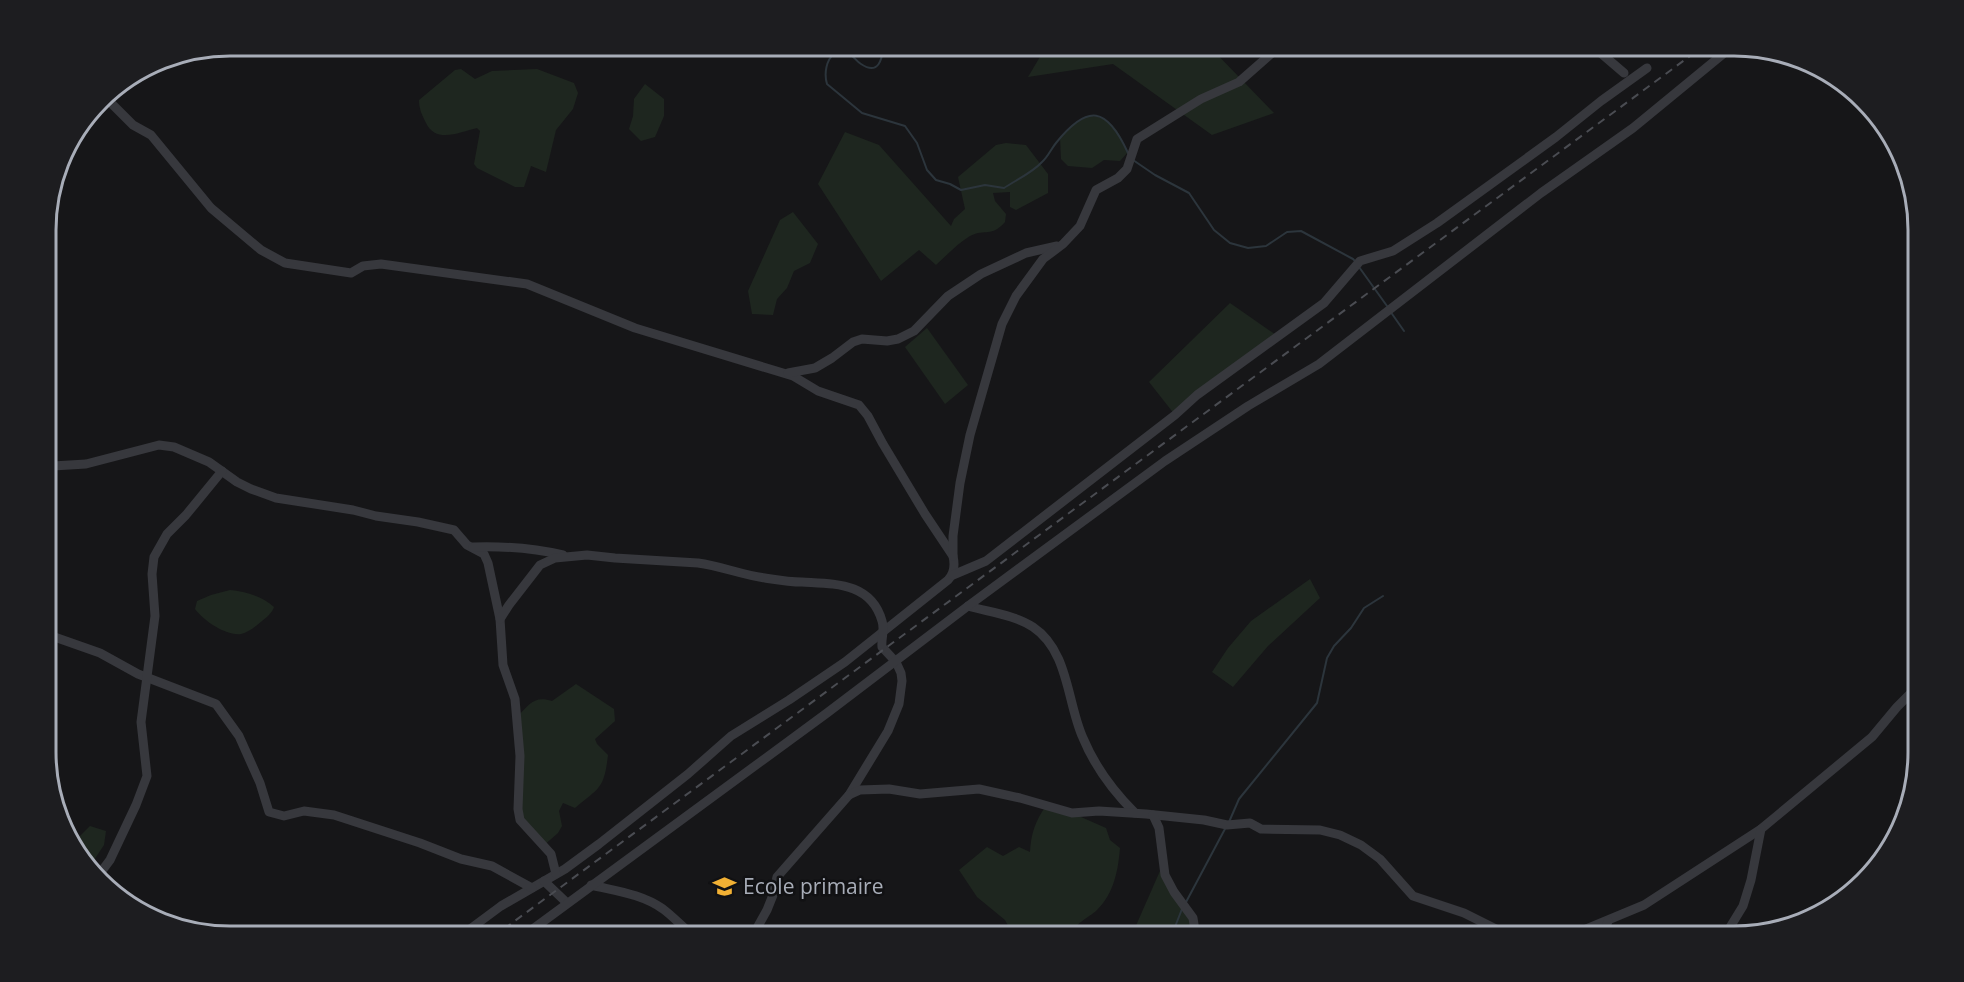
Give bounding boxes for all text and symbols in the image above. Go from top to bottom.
place label: Ecole primaire [743,872,883,900]
school or university icon: Ecole primaire [712,873,738,899]

